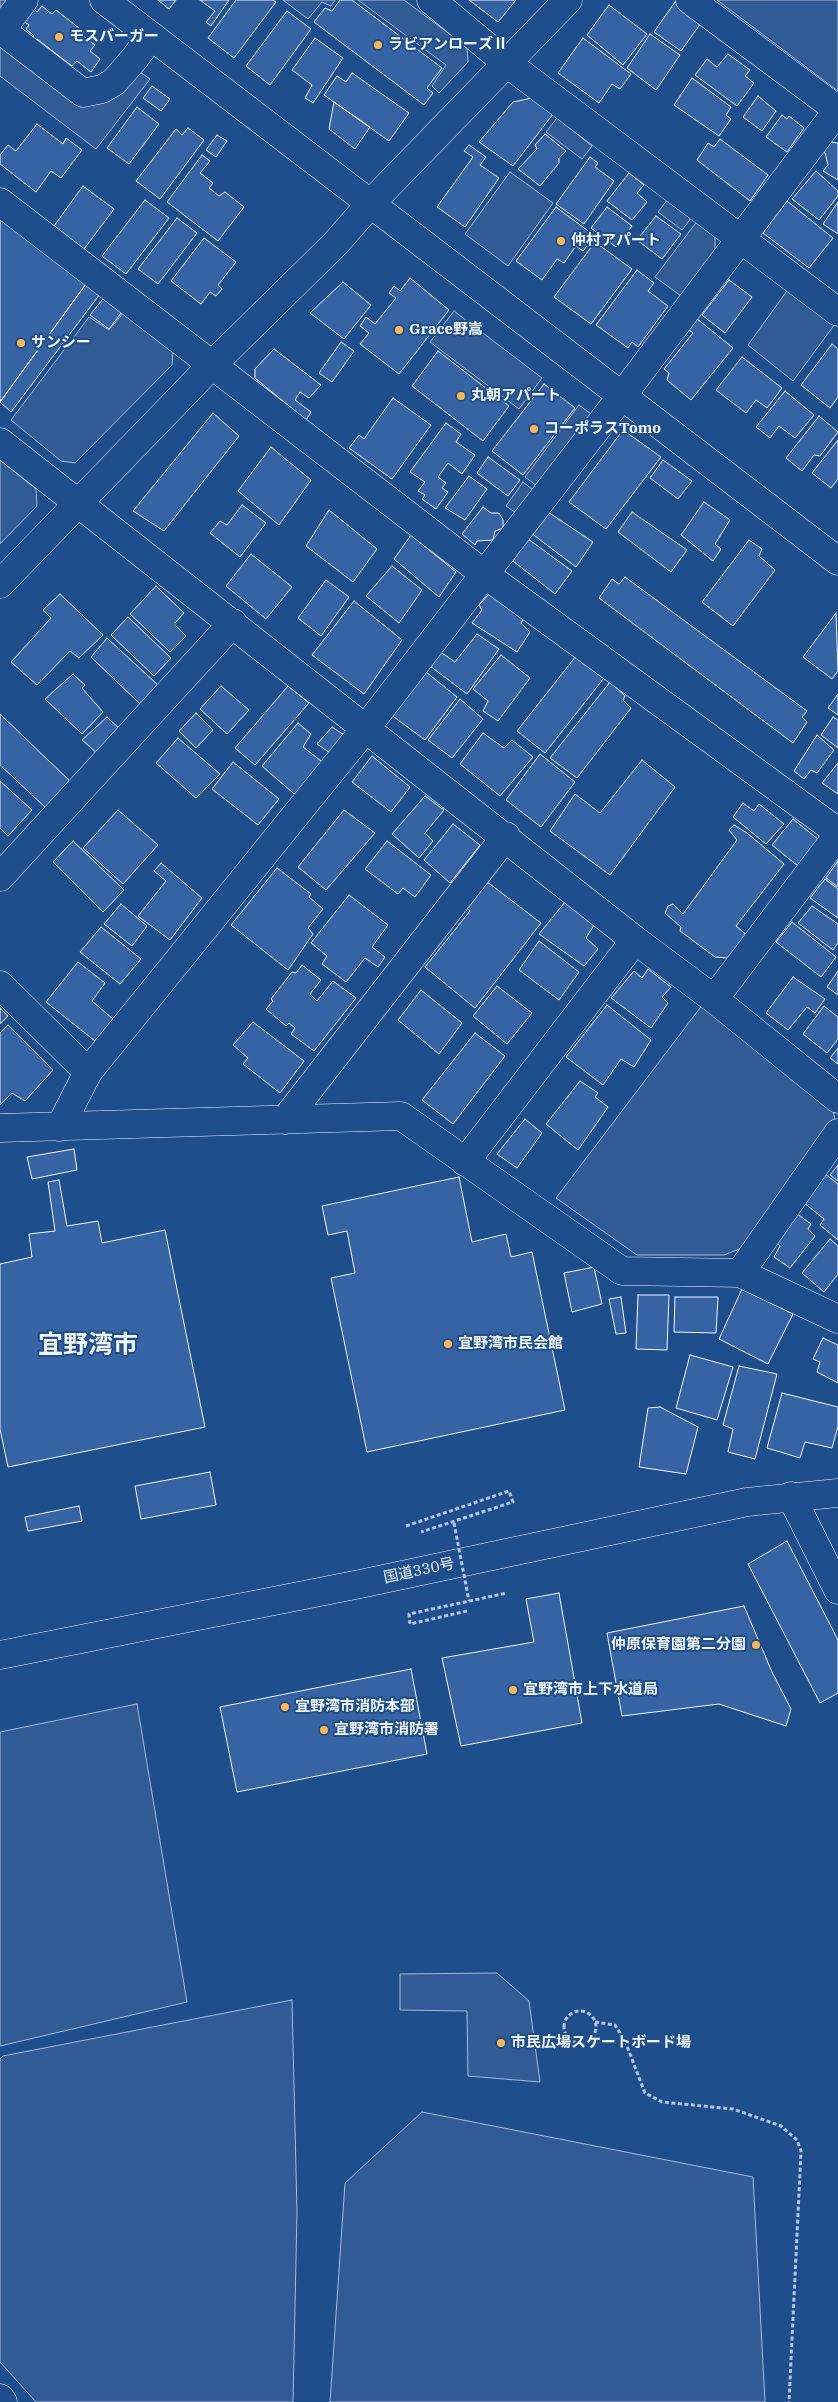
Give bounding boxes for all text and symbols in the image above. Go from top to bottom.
place label: モスバーガー [69,28,159,46]
marker: モスバーガー [53,31,65,43]
place label: ラビアンローズⅡ [388,36,508,54]
marker: ラビアンローズⅡ [372,39,384,51]
place label: 仲村アパート [571,232,661,250]
marker: 仲村アパート [555,235,567,247]
place label: Grace野嵩 [409,321,483,339]
marker: Grace野嵩 [393,324,405,336]
place label: サンシー [31,334,91,352]
marker: サンシー [15,337,27,349]
place label: 丸朝アパート [471,387,561,405]
marker: 丸朝アパート [455,390,467,402]
place label: コーポラスTomo [544,420,661,438]
marker: コーポラスTomo [528,423,540,435]
district label: 宜野湾市 [38,1331,138,1361]
place label: 宜野湾市民会館 [458,1335,563,1353]
marker: 宜野湾市民会館 [442,1338,454,1350]
street label: 国道330号 [382,1555,456,1587]
place label: 仲原保育園第二分園 [611,1636,746,1654]
marker: 仲原保育園第二分園 [750,1639,762,1651]
place label: 宜野湾市上下水道局 [523,1681,658,1699]
marker: 宜野湾市上下水道局 [507,1684,519,1696]
place label: 宜野湾市消防本部 [295,1698,415,1716]
marker: 宜野湾市消防本部 [279,1701,291,1713]
place label: 宜野湾市消防署 [334,1721,439,1739]
marker: 宜野湾市消防署 [318,1724,330,1736]
place label: 市民広場スケートボード場 [511,2034,691,2052]
marker: 市民広場スケートボード場 [495,2037,507,2049]

